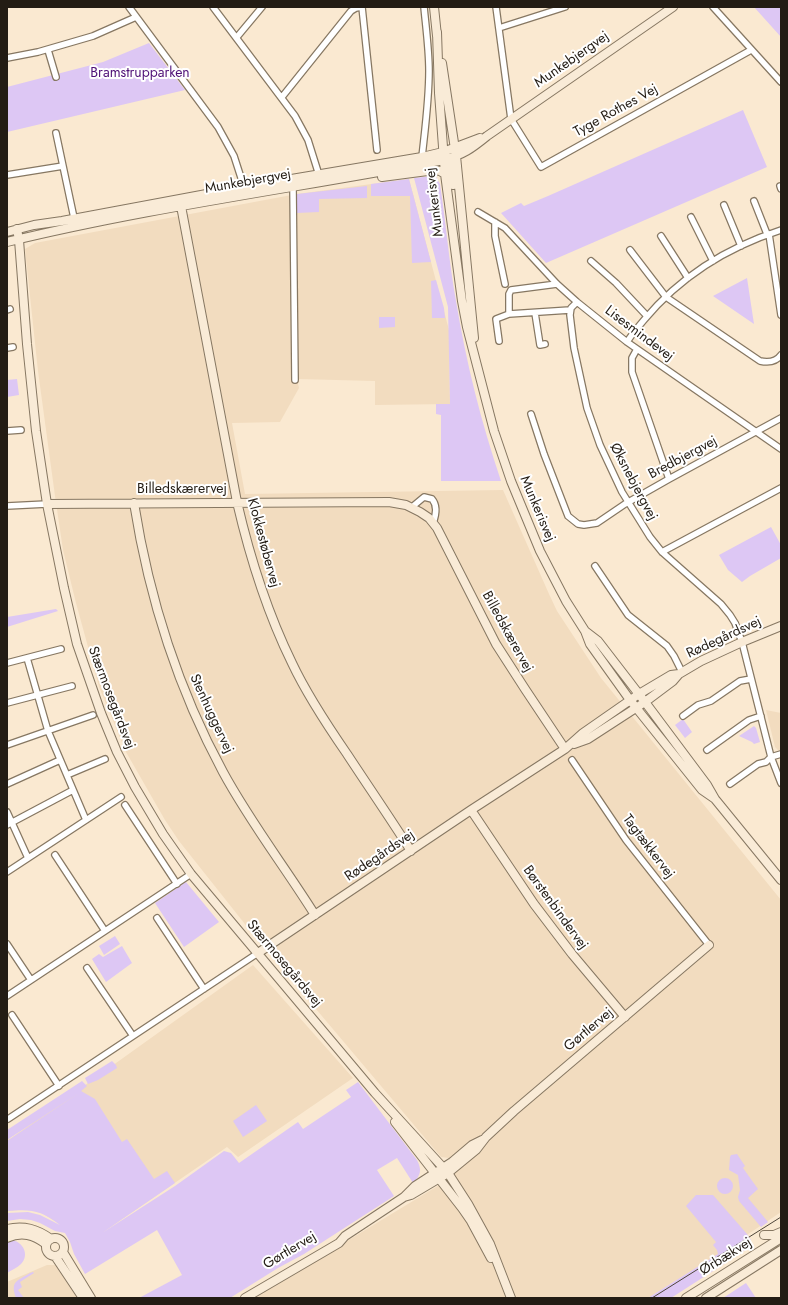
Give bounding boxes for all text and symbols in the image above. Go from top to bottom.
street label: Munkebjergvej [531,28,613,92]
park label: Bramstrupparken [90,66,190,82]
street label: Tyge Rothes Vej [571,81,661,141]
street label: Munkebjergvej [204,166,292,198]
street label: Munkerisvej [422,166,448,238]
street label: Lisesmindevej [601,303,677,365]
street label: Bredbjergvej [646,433,720,483]
street label: Øksnebjergvej [606,440,660,524]
street label: Munkerisvej [516,474,558,544]
street label: Billedskærervej [137,482,227,498]
street label: Klokkestøbervej [243,496,283,590]
street label: Billedskærervej [478,589,536,675]
street label: Rødegårdsvej [684,613,764,663]
street label: Stærmosegårdsvej [84,644,138,752]
street label: Stenhuggervej [185,672,237,756]
street label: Tagtækkervej [618,812,678,882]
street label: Rødegårdsvej [342,827,418,885]
street label: Børstenbindervej [519,863,591,953]
street label: Stærmosegårdsvej [243,917,325,1011]
street label: Gørtlervej [561,1005,617,1055]
street label: Gørtlervej [260,1229,320,1273]
street label: Ørbækvej [697,1234,755,1280]

